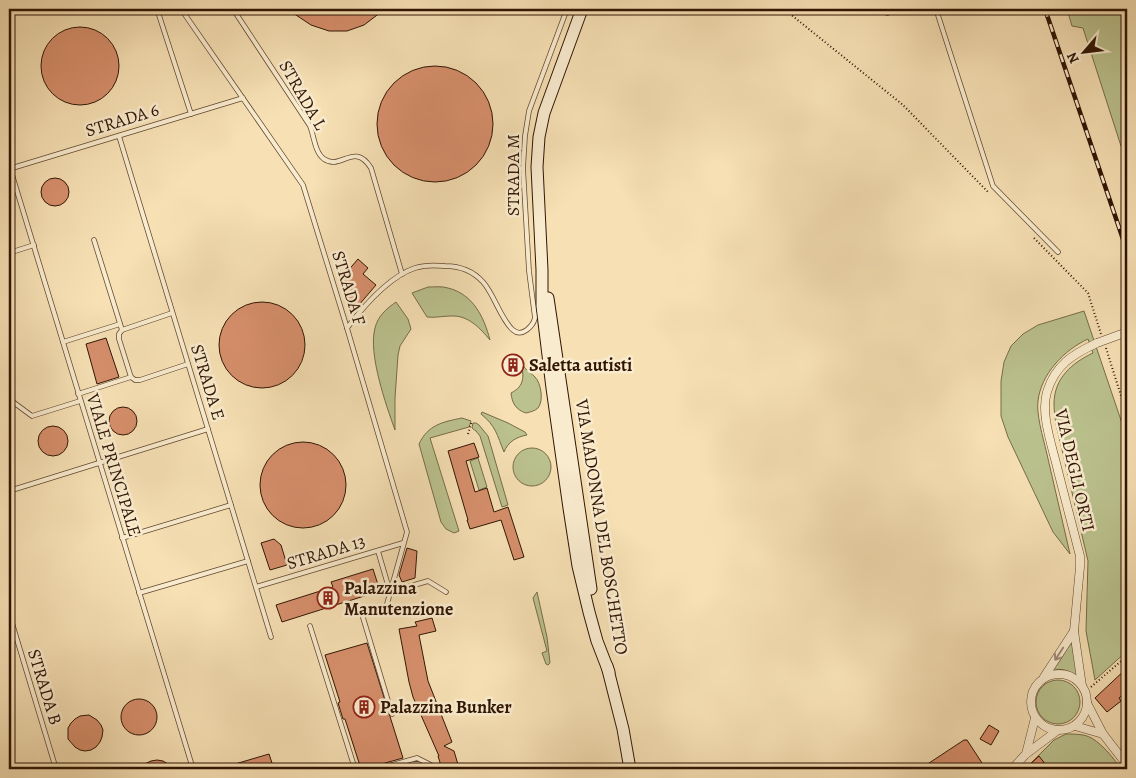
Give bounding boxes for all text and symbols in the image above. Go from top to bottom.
north arrow [1058,28,1108,78]
text: N [1062,49,1084,67]
street label: STRADA L [273,56,333,135]
street label: STRADA 6 [82,97,162,143]
street label: STRADA M [501,134,525,216]
street label: STRADA F [326,248,372,328]
street label: STRADA E [185,341,231,423]
building icon: Saletta autisti [501,353,525,377]
place label: Saletta autisti [529,353,632,377]
street label: VIALE PRINCIPALE [81,390,147,539]
street label: VIA MADONNA DEL BOSCHETTO [570,397,634,656]
street label: VIA DEGLI ORTI [1049,405,1101,534]
street label: STRADA 13 [284,529,368,575]
place label: Palazzina Manutenzione [344,576,453,621]
building icon: Palazzina Manutenzione [316,586,340,610]
street label: STRADA B [22,646,68,728]
one-way arrow [1053,647,1063,661]
building icon: Palazzina Bunker [352,695,376,719]
place label: Palazzina Bunker [380,695,512,719]

